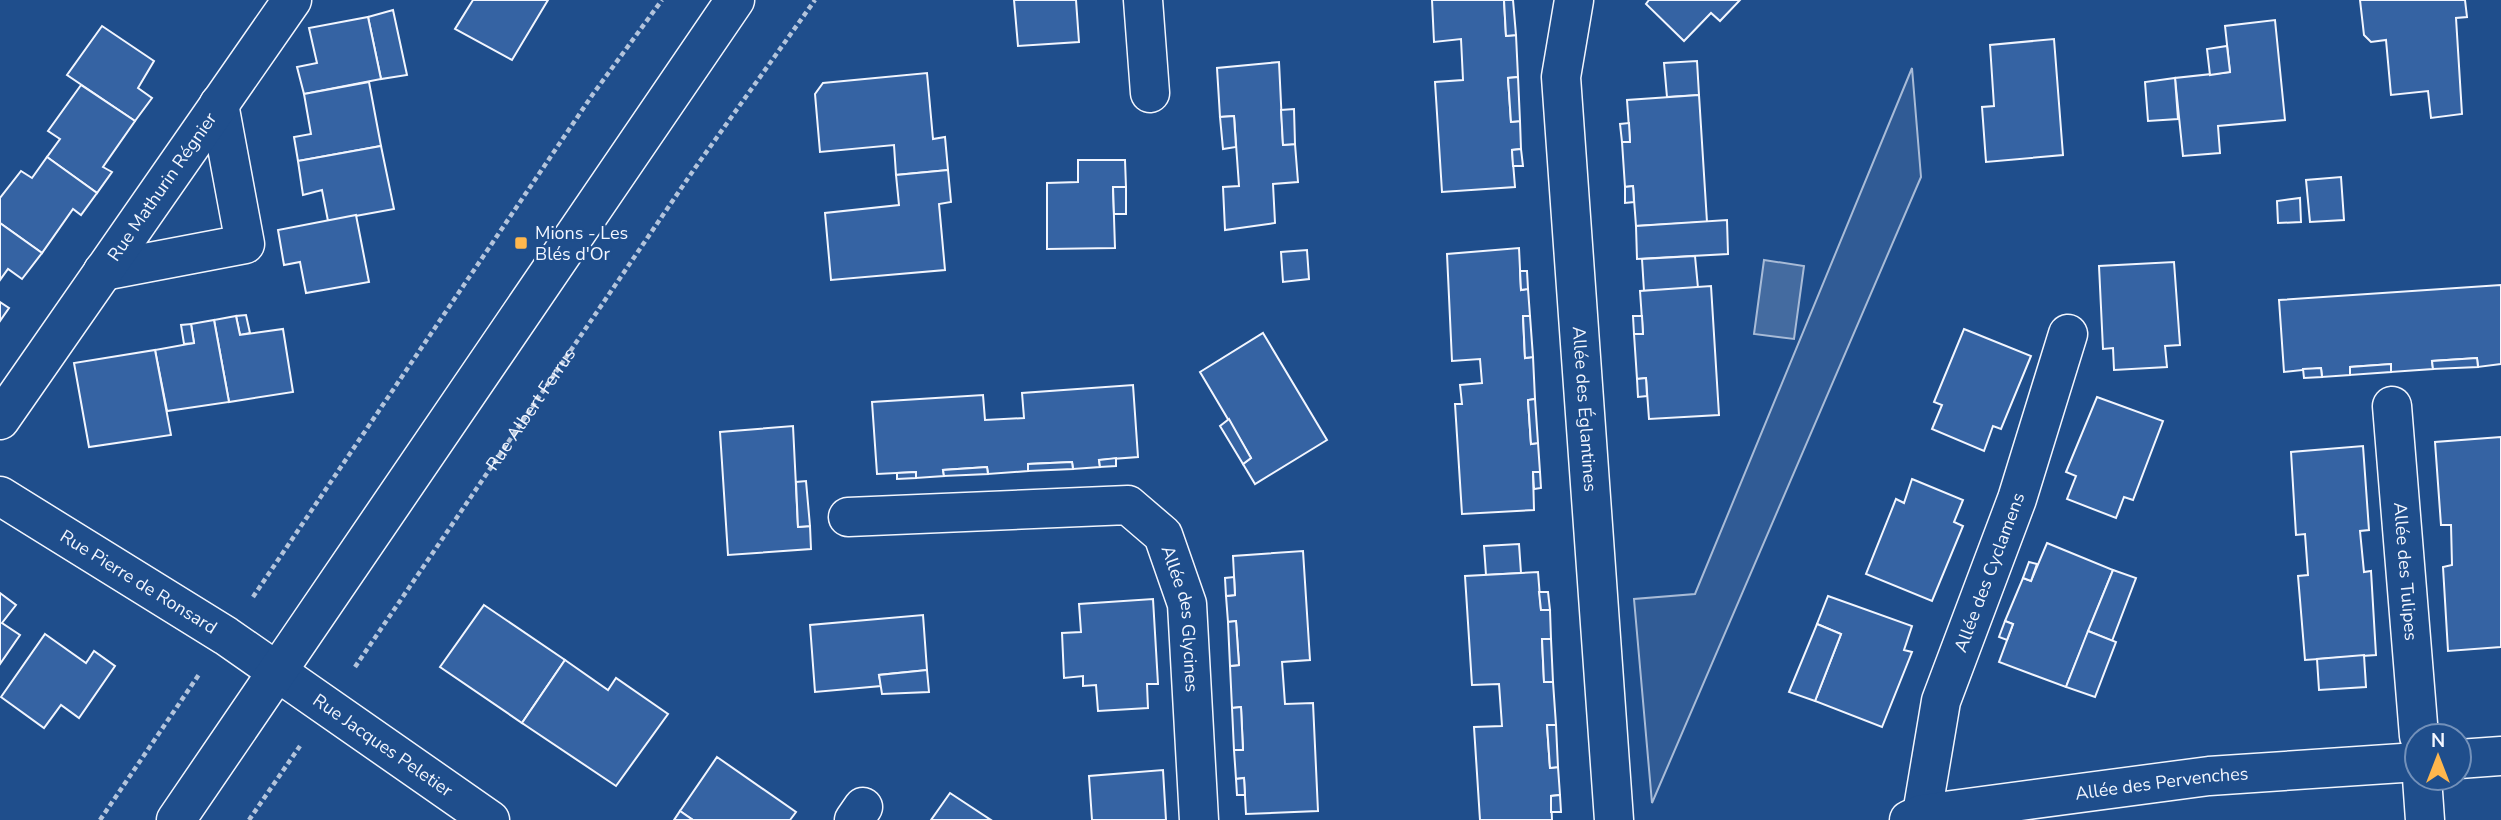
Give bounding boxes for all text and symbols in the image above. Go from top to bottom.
street label: Rue Mathurin Régnier [102,107,222,266]
place label: Mions - Les Blés d'Or [535,221,628,266]
marker: Mions - Les Blés d'Or [513,235,529,251]
street label: Allée des Églantines [1567,325,1603,493]
street label: Rue Albert Ferrus [480,343,581,475]
street label: Allée des Cyclamens [1948,490,2030,656]
street label: Allée des Tulipes [2388,501,2423,642]
street label: Rue Pierre de Ronsard [56,524,222,640]
street label: Allée des Glycines [1156,542,1204,693]
street label: Rue Jacques Peletier [308,688,458,803]
north arrow [2403,722,2473,792]
text: N [2431,728,2445,754]
street label: Allée des Pervenches [2074,761,2249,806]

